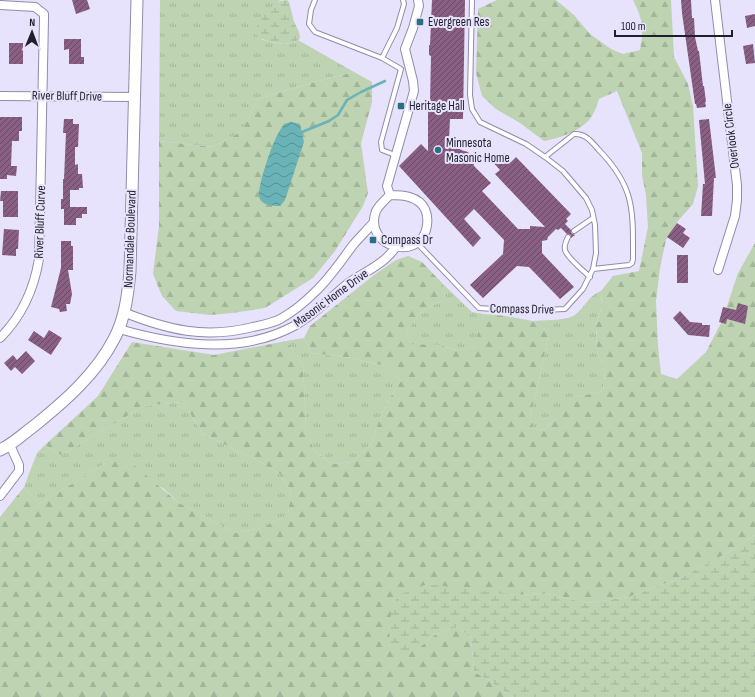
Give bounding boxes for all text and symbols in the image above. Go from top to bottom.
north arrow [12,12,52,52]
scale bar [615,12,732,38]
place label: Evergreen Res [428,14,490,30]
text: N [29,16,35,29]
marker: Evergreen Res [415,17,425,27]
text: 100 m [621,19,646,34]
street label: River Bluff Drive [32,87,102,105]
place label: Heritage Hall [409,98,465,114]
marker: Heritage Hall [396,101,406,111]
street label: Overlook Circle [719,102,743,170]
place label: Minnesota Masonic Home [446,135,510,166]
marker: Minnesota Masonic Home [433,145,443,155]
street label: River Bluff Curve [31,185,49,259]
street label: Normandale Boulevard [120,190,140,288]
place label: Compass Dr [381,232,433,248]
marker: Compass Dr [368,235,378,245]
street label: Masonic Home Drive [291,266,371,330]
street label: Compass Drive [490,300,554,318]

